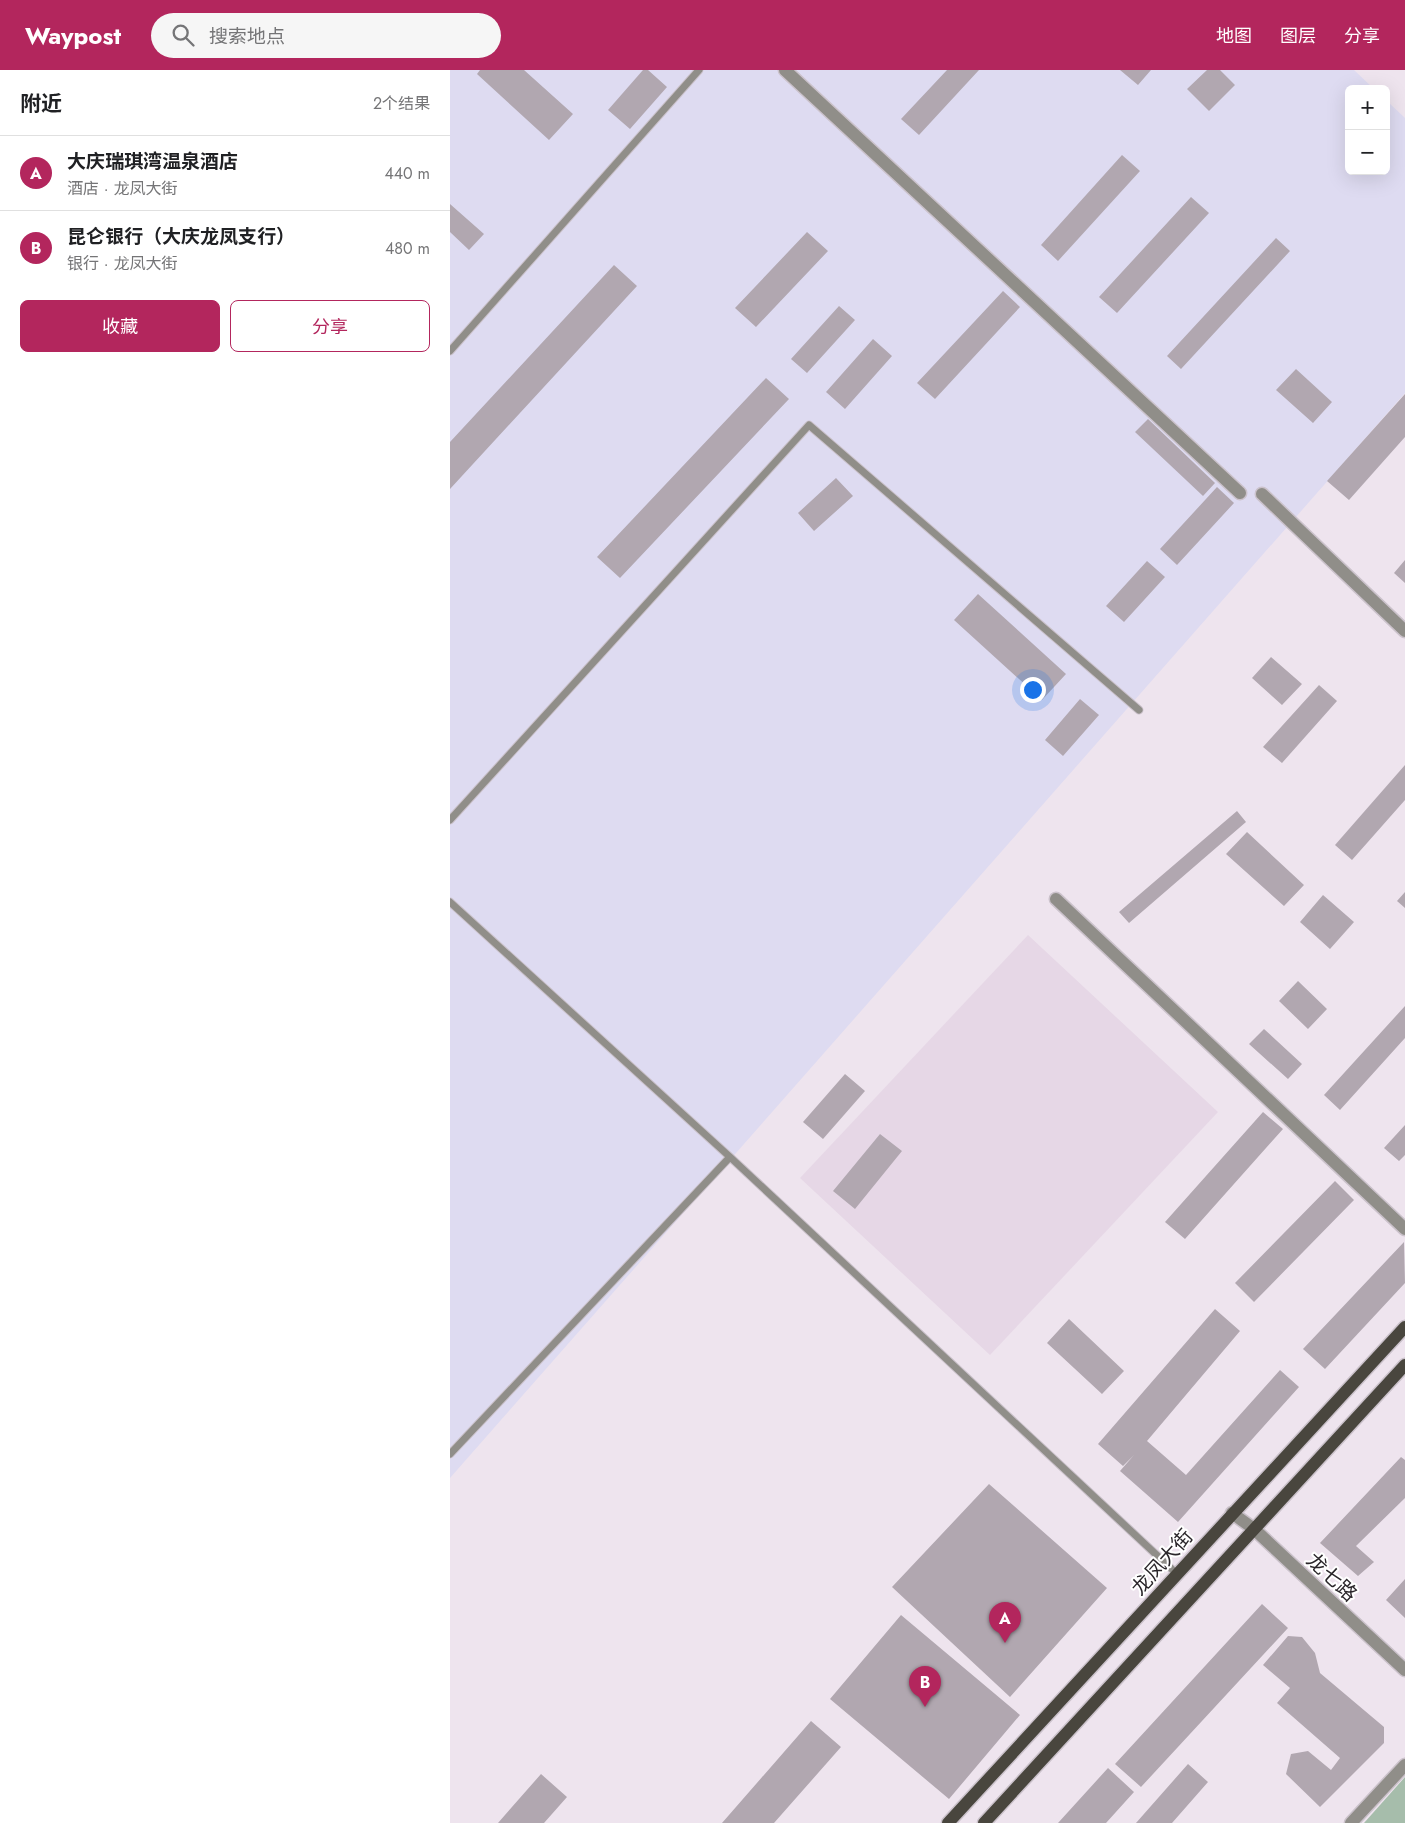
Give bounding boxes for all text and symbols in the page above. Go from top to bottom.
search box [151,13,501,58]
text: Waypost [25,18,121,53]
icon: search [169,21,197,49]
text: 搜索地点 [209,23,285,50]
text: 地图 [1216,23,1252,49]
text: 图层 [1280,23,1316,49]
text: 分享 [1344,23,1380,49]
map controls [1345,85,1390,175]
button: + [1345,85,1390,130]
text: 附近 [20,89,62,119]
text: 2个结果 [373,92,430,115]
button: − [1345,130,1390,175]
text: 大庆瑞琪湾温泉酒店 [67,148,238,175]
text: A [30,162,42,185]
text: 440 m [384,162,430,185]
text: 酒店 · 龙凤大街 [67,177,177,200]
text: 昆仑银行（大庆龙凤支行） [67,223,295,250]
text: B [31,237,41,260]
text: 480 m [385,237,430,260]
text: 银行 · 龙凤大街 [67,252,177,275]
button: 收藏 [20,300,220,352]
button: 分享 [230,300,430,352]
your location [1020,677,1046,703]
street label: 龙凤大街 [1125,1523,1200,1602]
street label: 龙七路 [1300,1546,1363,1608]
pin: A [989,1602,1021,1643]
pin: B [909,1666,941,1707]

